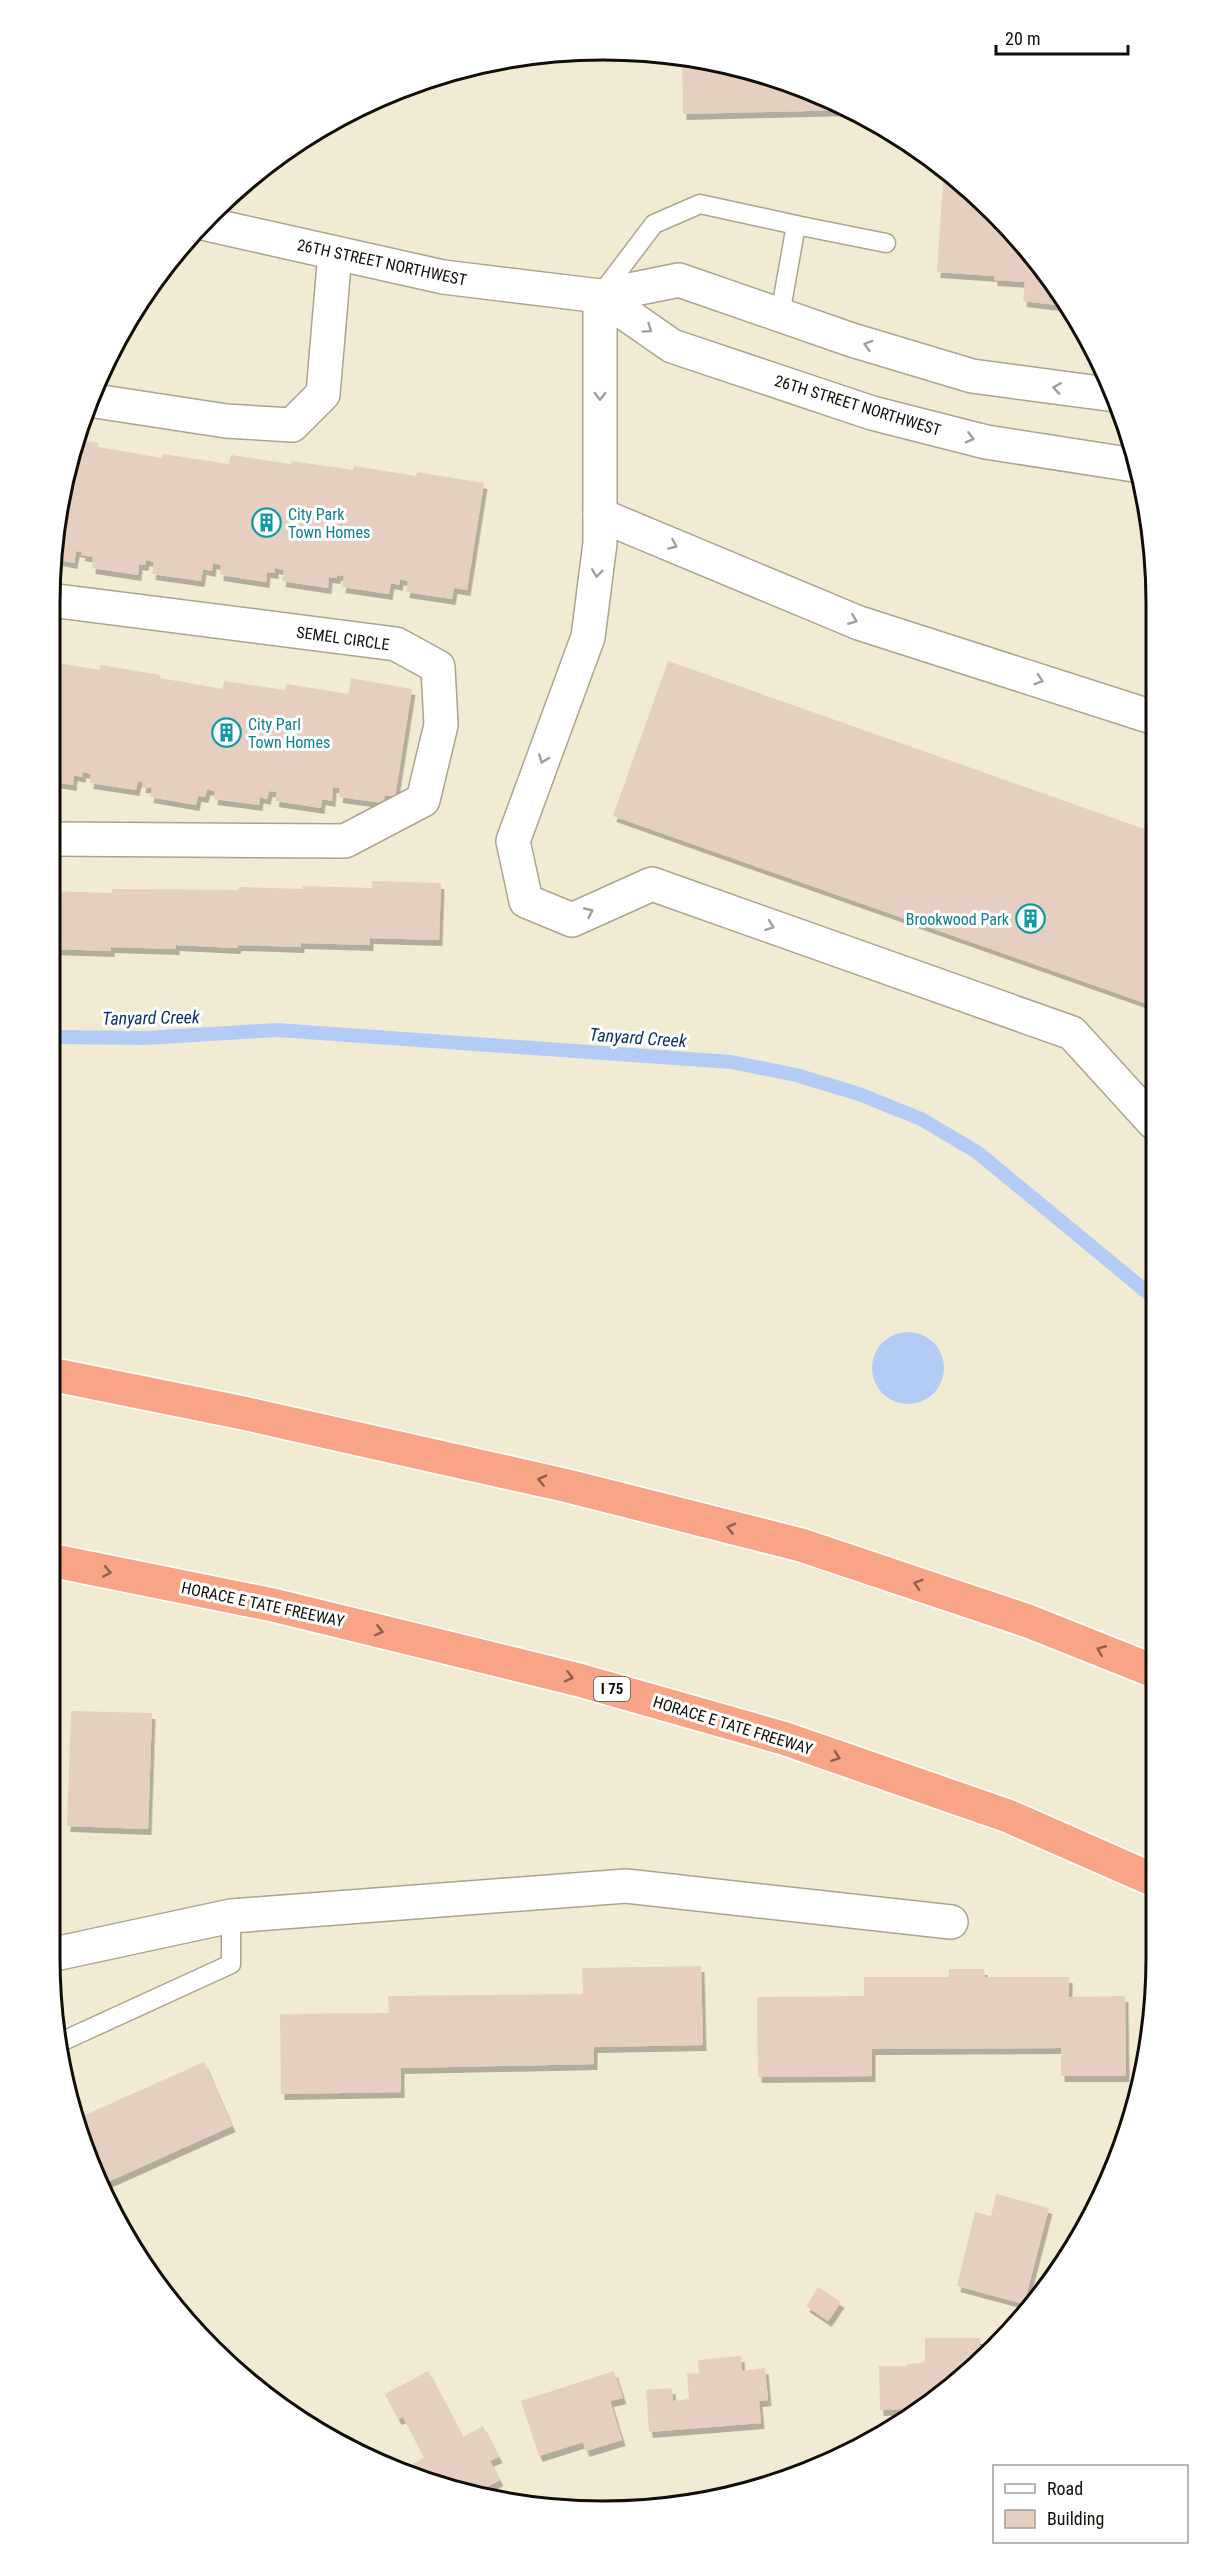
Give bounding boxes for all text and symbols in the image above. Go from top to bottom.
scale bar [996,18,1128,56]
text: 20 m [1005,28,1040,49]
street label: 26TH STREET NORTHWEST [295,235,468,290]
one-way arrow [641,322,652,333]
one-way arrow [863,340,874,352]
street label: 26TH STREET NORTHWEST [772,371,943,440]
one-way arrow [1053,383,1062,395]
one-way arrow [594,392,606,401]
one-way arrow [965,431,975,444]
place label: City Park Town Homes [288,505,370,542]
building icon: City Park Town Homes [251,507,283,539]
one-way arrow [667,538,678,550]
one-way arrow [591,569,603,578]
one-way arrow [847,613,858,625]
street label: SEMEL CIRCLE [295,623,391,654]
one-way arrow [1033,673,1044,686]
place label: City Parl Town Homes [248,715,330,752]
building icon: City Parl Town Homes [211,717,243,749]
one-way arrow [537,754,550,764]
building icon: Brookwood Park [1014,903,1046,935]
one-way arrow [582,908,593,920]
place label: Brookwood Park [906,910,1010,929]
one-way arrow [764,918,775,931]
water label: Tanyard Creek [102,1006,201,1029]
water label: Tanyard Creek [589,1024,689,1051]
one-way arrow [538,1475,548,1488]
one-way arrow [727,1522,737,1535]
one-way arrow [102,1564,112,1577]
street label: HORACE E TATE FREEWAY [180,1578,347,1631]
one-way arrow [913,1579,924,1592]
one-way arrow [374,1623,384,1636]
one-way arrow [1096,1645,1107,1657]
one-way arrow [564,1670,574,1683]
road number: I 75 [594,1677,630,1701]
street label: HORACE E TATE FREEWAY [651,1692,816,1759]
one-way arrow [830,1749,841,1762]
legend [993,2465,1188,2543]
text: Road [1047,2478,1083,2499]
text: Building [1047,2508,1104,2529]

